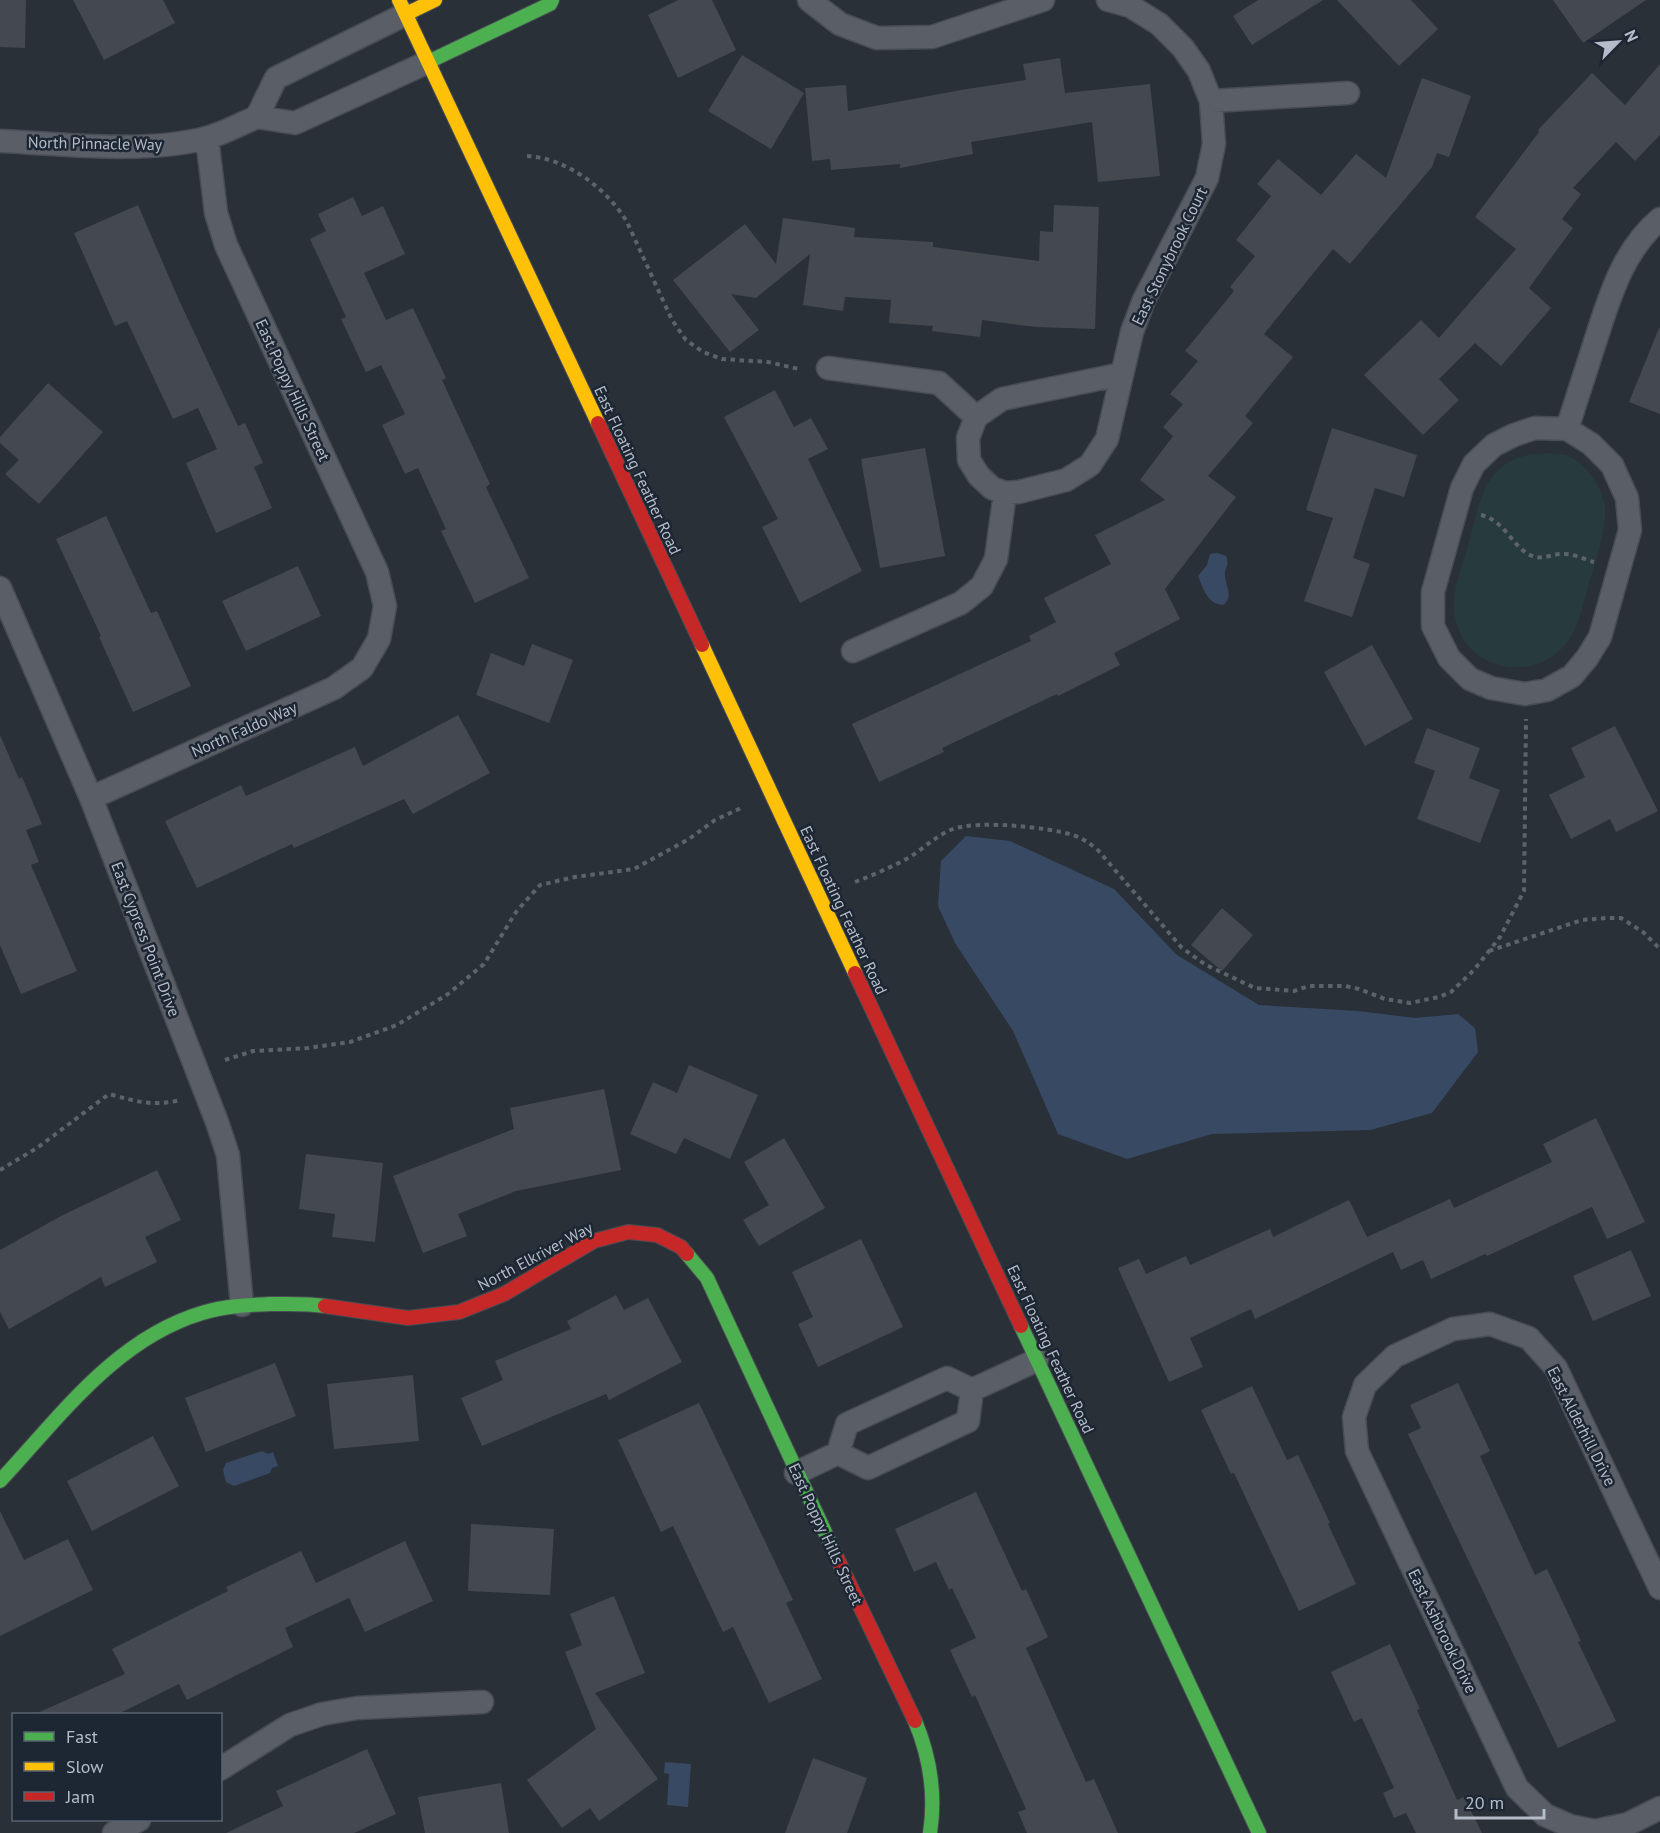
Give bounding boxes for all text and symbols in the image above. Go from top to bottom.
north arrow [1588,12,1648,72]
text: N [1620,27,1643,45]
street label: North Pinnacle Way [28,132,163,154]
street label: East Stonybrook Court [1127,183,1211,328]
street label: East Poppy Hills Street [251,316,335,465]
street label: East Floating Feather Road [590,382,686,558]
street label: North Faldo Way [188,697,301,761]
street label: East Floating Feather Road [796,822,892,998]
street label: East Cypress Point Drive [107,859,185,1019]
street label: North Elkriver Way [474,1217,596,1295]
street label: East Floating Feather Road [1003,1261,1099,1437]
street label: East Alderhill Drive [1543,1363,1621,1489]
street label: East Poppy Hills Street [784,1460,868,1609]
street label: East Ashbrook Drive [1404,1566,1482,1696]
legend [12,1713,222,1821]
text: Fast [66,1725,98,1748]
text: Slow [66,1755,104,1778]
scale bar [1456,1782,1544,1820]
text: Jam [65,1785,95,1808]
text: 20 m [1465,1791,1504,1814]

